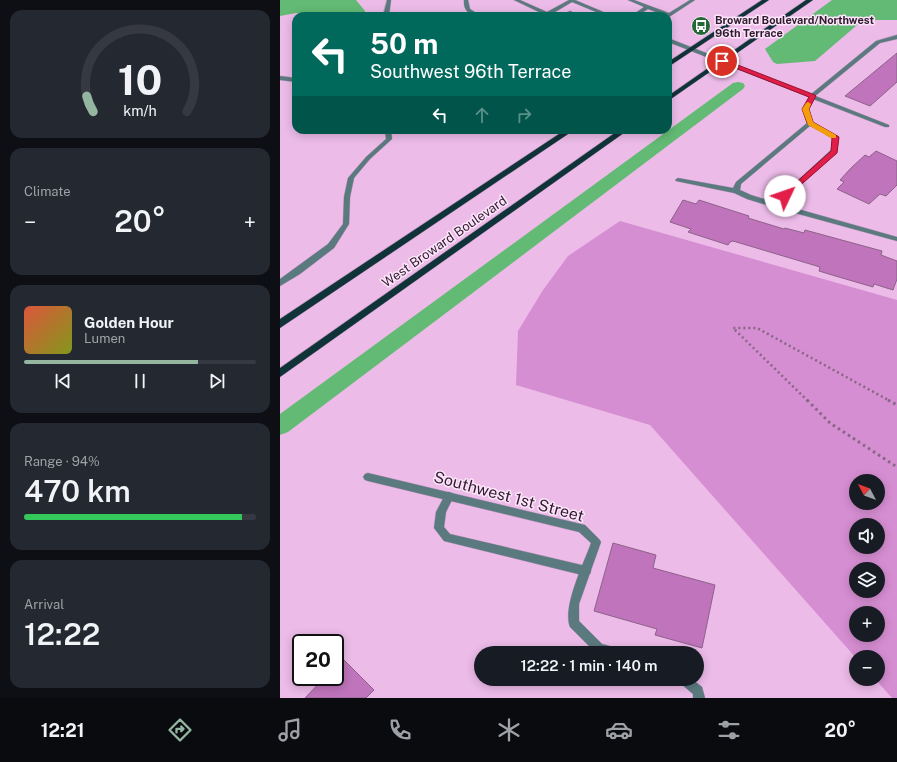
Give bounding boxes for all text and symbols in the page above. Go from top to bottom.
place label: Broward Boulevard/Northwest 96th Terrace [715,14,874,39]
bus stop icon: Broward Boulevard/Northwest 96th Terrace [690,15,712,37]
text: 50 m [370,27,438,60]
icon: left [304,28,356,80]
pin [705,44,739,78]
icon: arrive [711,50,733,72]
text: 10 [118,55,162,104]
text: Southwest 96th Terrace [370,61,571,82]
text: km/h [123,101,157,118]
icon: left [429,104,451,126]
icon: ahead [471,104,493,126]
icon: right [513,104,535,126]
position arrow [764,175,806,217]
text: Climate [24,184,71,199]
street label: West Broward Boulevard [379,193,509,290]
text: 20° [114,203,166,239]
text: − [24,209,36,235]
text: + [244,209,256,235]
text: Golden Hour [84,314,174,331]
text: Lumen [84,331,125,346]
icon: previous [52,370,74,392]
icon: pause [129,370,151,392]
icon: next [206,370,228,392]
text: Range · 94% [24,454,100,469]
street label: Southwest 1st Street [432,467,586,526]
text: 470 km [24,473,131,509]
north arrow [849,474,885,510]
map controls [849,474,885,686]
button: sound [849,518,885,554]
button: layers [849,562,885,598]
text: Arrival [24,597,64,612]
button: + [849,606,885,642]
text: 12:22 [24,616,100,652]
speed limit sign: 20 [292,634,344,686]
button: − [849,650,885,686]
text: 12:22 · 1 min · 140 m [520,657,658,674]
icon: directions [166,716,194,744]
icon: music [276,716,304,744]
icon: phone [386,716,414,744]
icon: climate [495,716,523,744]
icon: car [605,716,633,744]
icon: filters [715,716,743,744]
text: 12:21 [41,720,84,741]
text: 20° [824,720,856,741]

